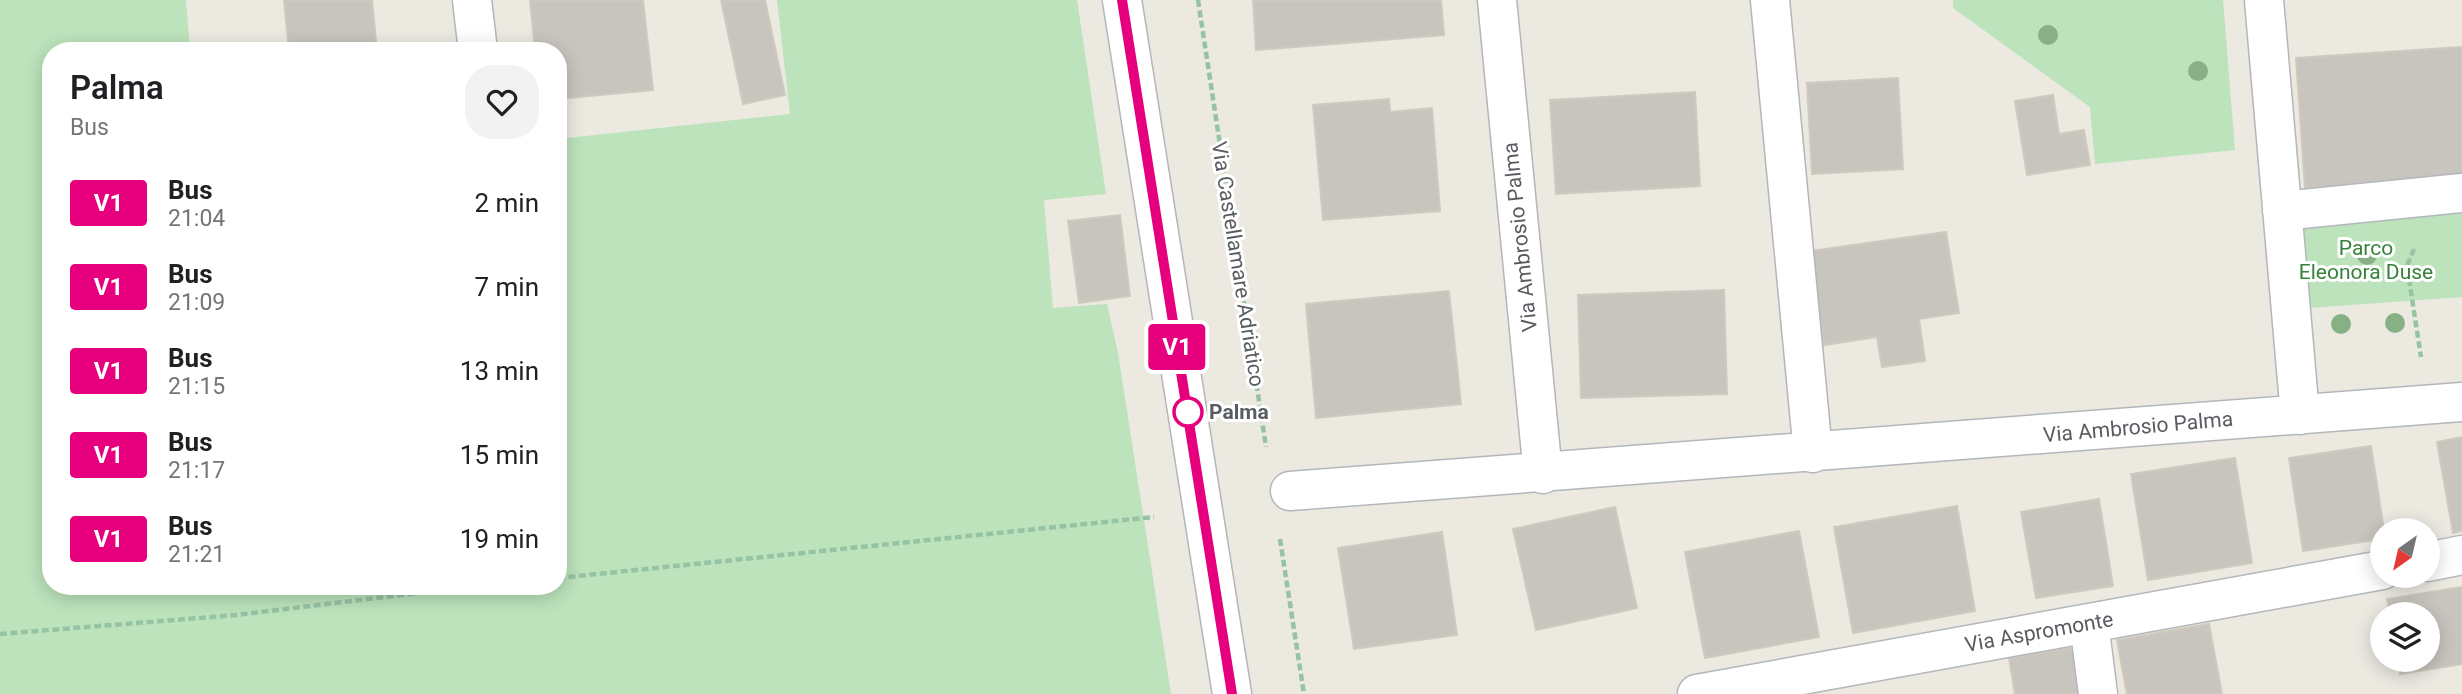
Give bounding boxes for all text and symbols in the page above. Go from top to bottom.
button: heart [465,65,539,139]
text: Palma [70,68,164,107]
text: Bus [70,114,109,141]
street label: Via Castellamare Adriatico [1207,140,1269,388]
street label: Via Ambrosio Palma [1498,141,1542,333]
text: Bus [168,175,213,205]
text: 2 min [474,188,539,218]
text: V1 [94,189,123,217]
text: 21:04 [168,205,225,232]
park label: Parco Eleonora Duse [2299,236,2433,284]
text: Bus [168,259,213,289]
text: 7 min [474,272,539,302]
text: V1 [94,273,123,301]
text: 21:09 [168,289,225,316]
line badge: V1 [1146,324,1208,370]
text: V1 [1162,333,1192,361]
text: Bus [168,343,213,373]
text: 13 min [460,356,539,386]
text: V1 [94,357,123,385]
text: 21:15 [168,373,225,400]
marker: Palma [1173,397,1203,427]
place label: Palma [1209,400,1269,424]
street label: Via Ambrosio Palma [2042,407,2234,447]
text: Bus [168,427,213,457]
text: 15 min [460,440,539,470]
text: V1 [94,441,123,469]
text: 21:17 [168,457,225,484]
text: Bus [168,511,213,541]
north arrow [2370,518,2440,588]
map controls [2370,518,2440,672]
text: 19 min [460,524,539,554]
text: V1 [94,525,123,553]
text: 21:21 [168,541,225,568]
button: layers [2370,602,2440,672]
street label: Via Aspromonte [1963,607,2115,657]

